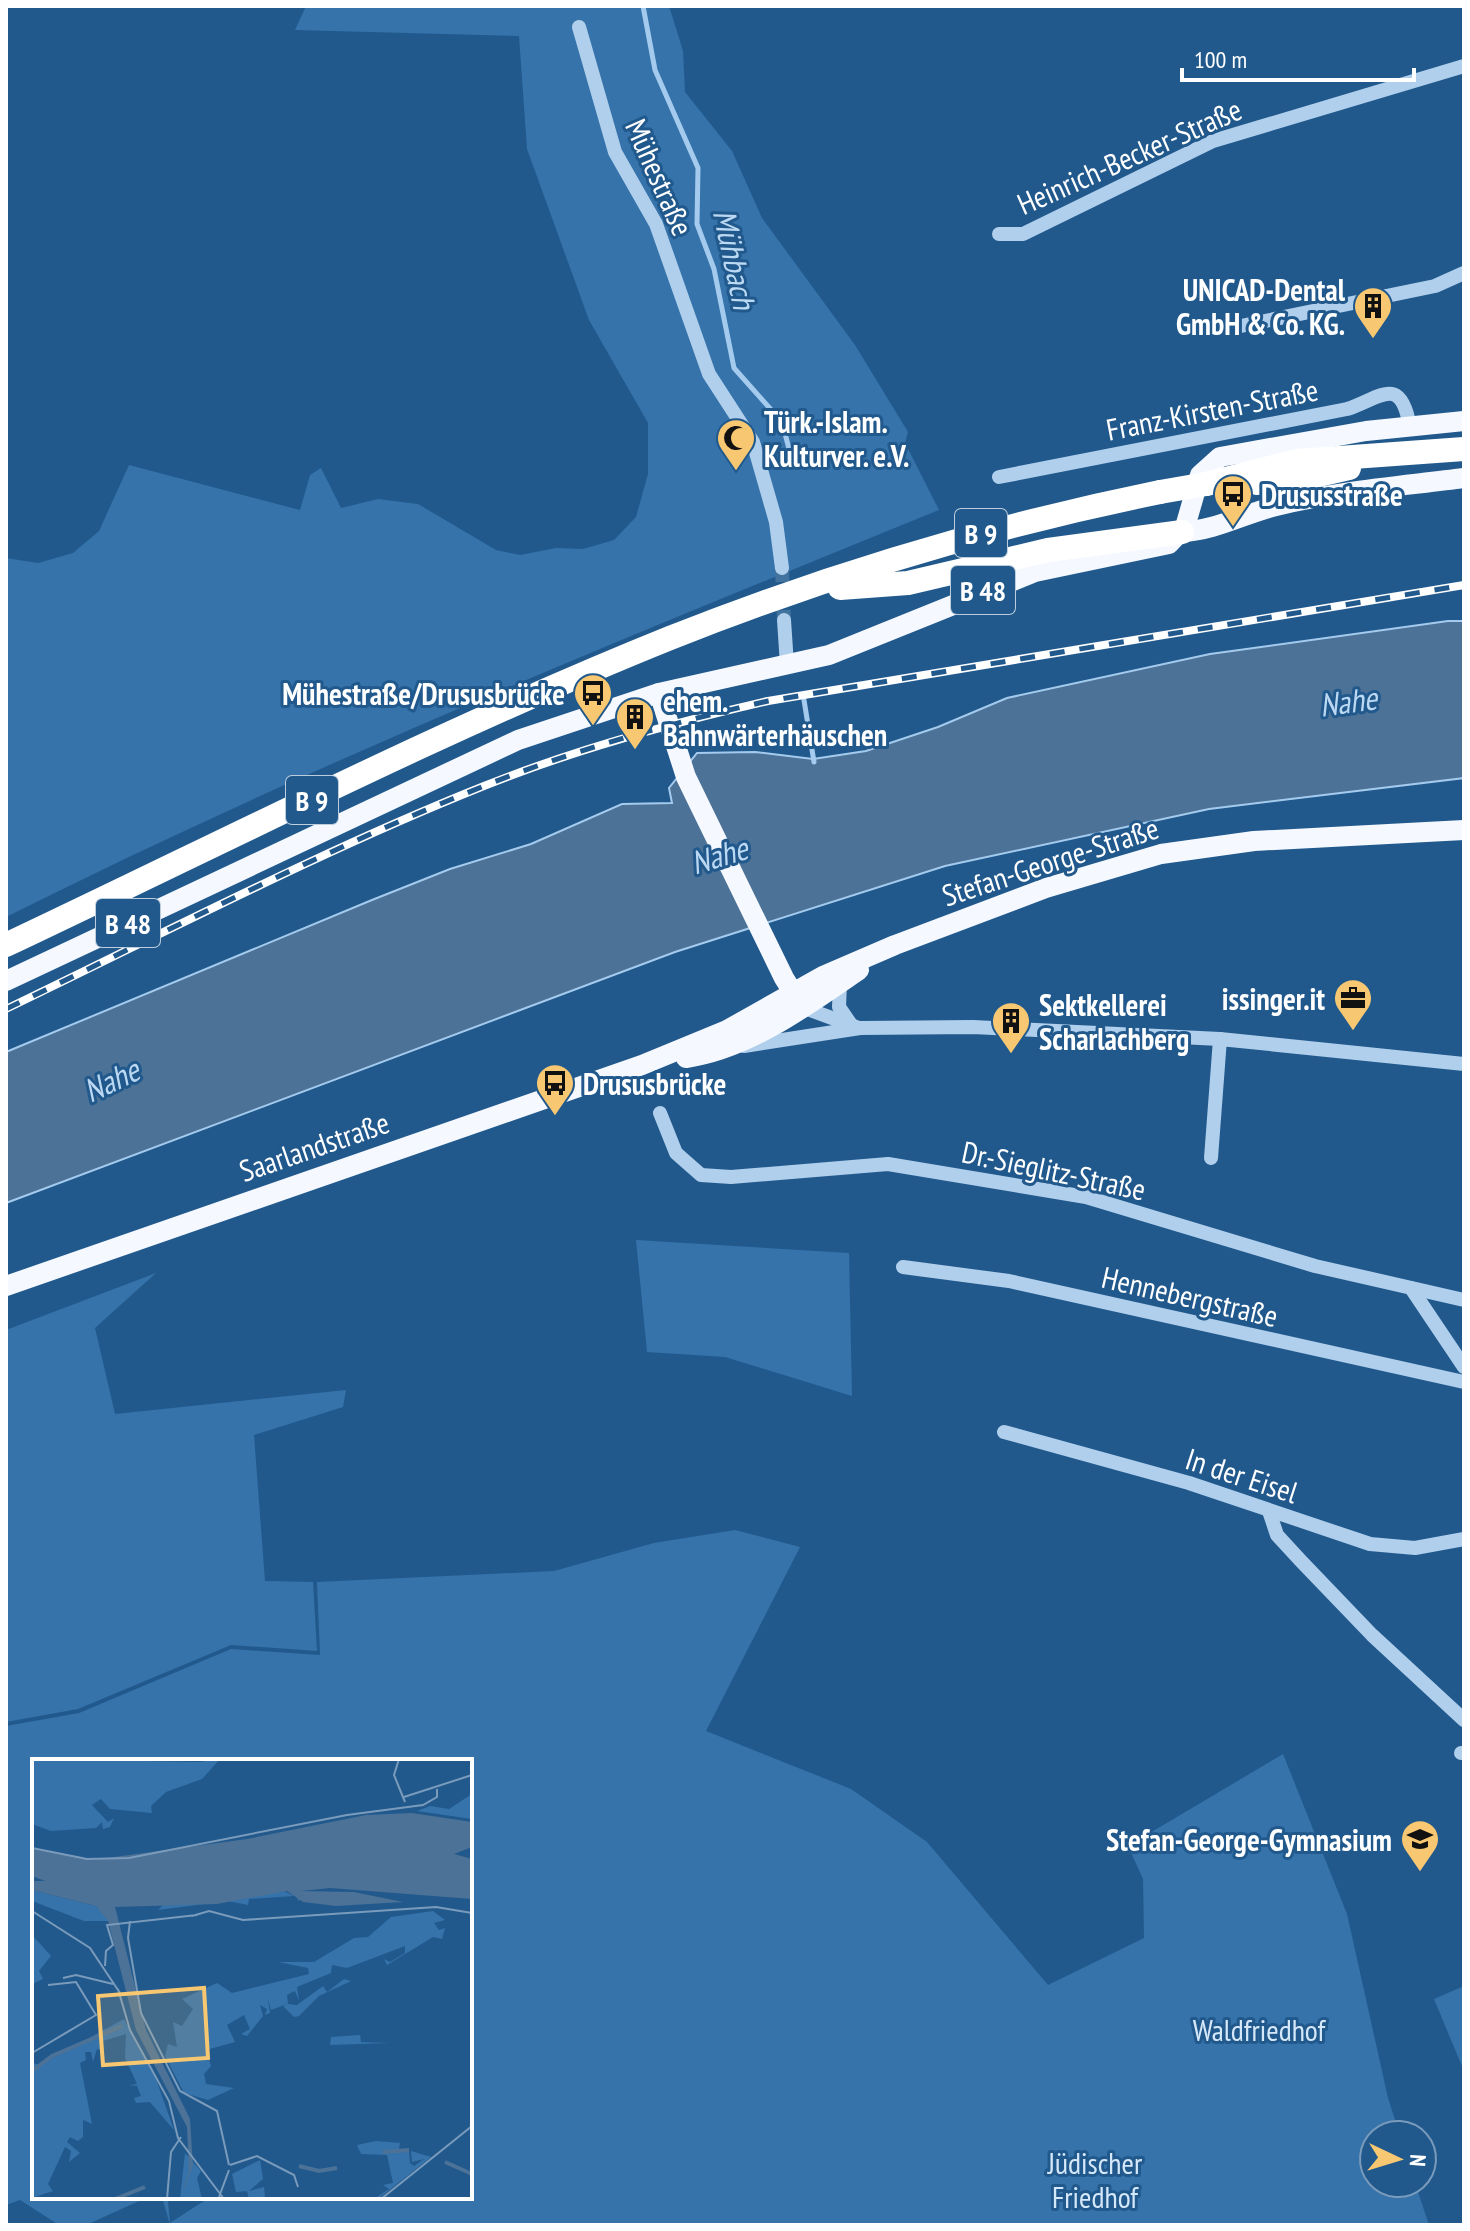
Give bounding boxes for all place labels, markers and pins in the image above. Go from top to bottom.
place label: UNICAD-Dental GmbH & Co. KG. [1176,270,1346,343]
building icon: UNICAD-Dental GmbH & Co. KG. [1352,285,1394,340]
place label: Türk.-Islam. Kulturver. e.V. [764,402,909,475]
mosque icon: Türk.-Islam. Kulturver. e.V. [715,417,757,472]
bus stop icon: Drususstraße [1212,473,1254,528]
place label: Drususstraße [1261,475,1403,514]
bus stop icon: Mühestraße/Drususbrücke [572,672,614,727]
place label: Mühestraße/Drususbrücke [282,674,565,713]
place label: ehem. Bahnwärterhäuschen [663,681,887,754]
building icon: ehem. Bahnwärterhäuschen [614,696,656,751]
office icon: issinger.it [1332,977,1374,1032]
place label: issinger.it [1222,979,1325,1018]
place label: Sektkellerei Scharlachberg [1039,985,1189,1058]
building icon: Sektkellerei Scharlachberg [990,1000,1032,1055]
bus stop icon: Drususbrücke [534,1062,576,1117]
place label: Drususbrücke [583,1064,726,1103]
school or university icon: Stefan-George-Gymnasium [1399,1818,1441,1873]
place label: Stefan-George-Gymnasium [1106,1820,1392,1859]

